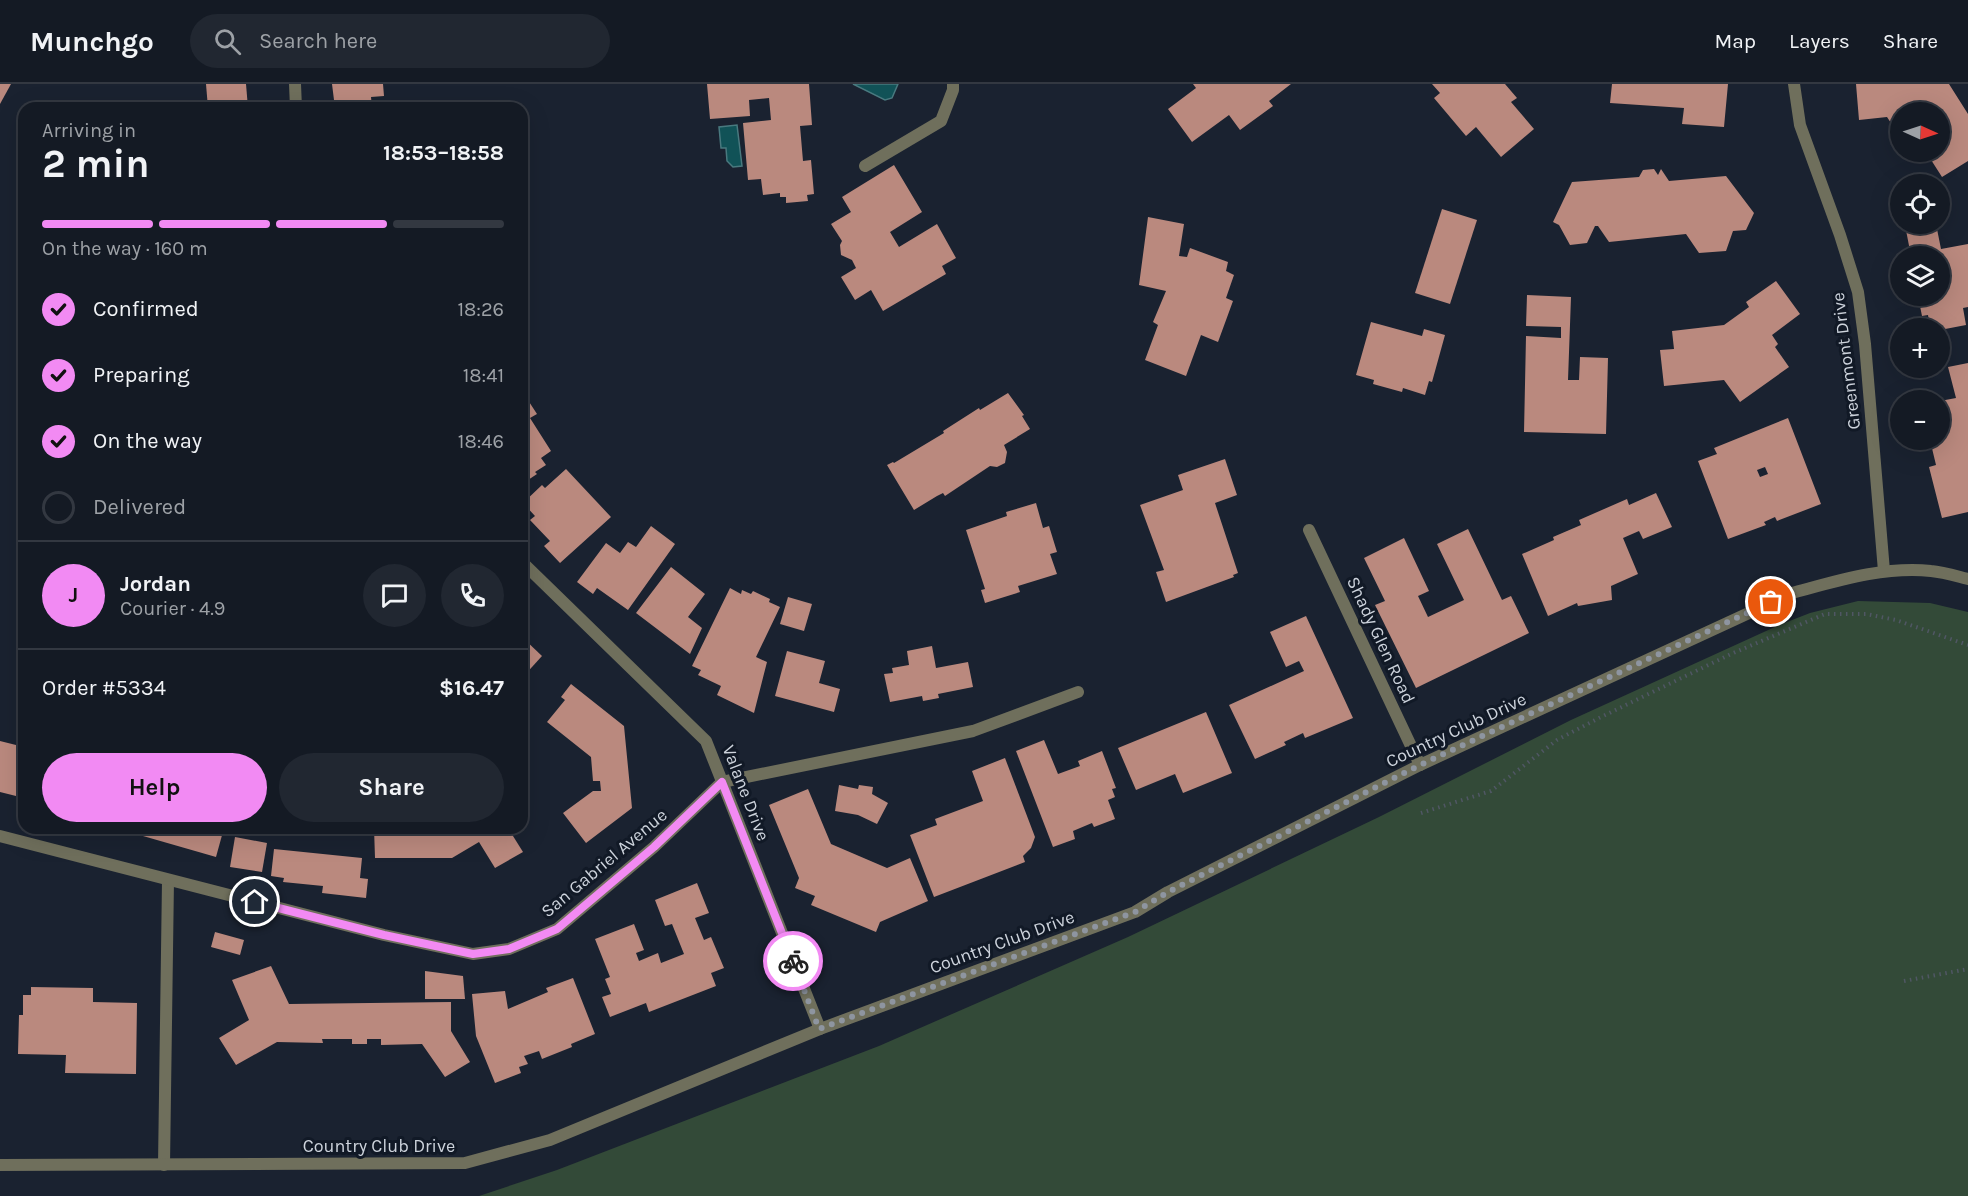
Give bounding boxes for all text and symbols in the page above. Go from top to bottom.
search box [190,14,610,68]
text: Munchgo [30,25,154,58]
icon: search [211,25,244,58]
text: Search here [259,28,377,54]
text: Map [1714,29,1756,53]
text: Layers [1789,29,1850,53]
text: Share [1883,29,1938,53]
north arrow [1890,102,1950,162]
map controls [1890,102,1950,450]
text: Arriving in [42,119,136,142]
text: 18:53–18:58 [383,140,504,166]
text: 2 min [42,141,150,187]
button: locate [1890,174,1950,234]
text: On the way · 160 m [42,237,208,260]
button: layers [1890,246,1950,306]
street label: Greenmont Drive [1827,291,1865,431]
icon: check [42,293,75,326]
text: Confirmed [93,296,199,322]
text: 18:26 [457,298,504,321]
button: + [1890,318,1950,378]
icon: check [42,359,75,392]
text: Preparing [93,362,190,388]
text: 18:41 [463,364,504,387]
button: − [1890,390,1950,450]
icon: check [42,425,75,458]
text: On the way [93,428,202,454]
text: 18:46 [458,430,504,453]
text: Delivered [93,494,186,520]
button: chat [363,564,426,627]
button: phone [441,564,504,627]
text: Jordan [120,571,191,597]
street label: Shady Glen Road [1342,573,1420,707]
pin [1745,576,1796,627]
text: J [69,582,78,608]
icon: bag [1754,585,1787,618]
text: Courier · 4.9 [120,597,225,620]
text: Order #5334 [42,675,166,701]
text: $16.47 [439,675,504,701]
street label: Country Club Drive [1382,688,1530,772]
street label: Valane Drive [718,742,774,844]
button: Help [42,753,267,822]
button: Share [279,753,504,822]
street label: San Gabriel Avenue [537,804,671,922]
pin [229,876,280,927]
icon: home [238,885,271,918]
street label: Country Club Drive [927,906,1077,978]
courier [763,931,823,991]
icon: bike [777,945,810,978]
street label: Country Club Drive [303,1135,455,1157]

